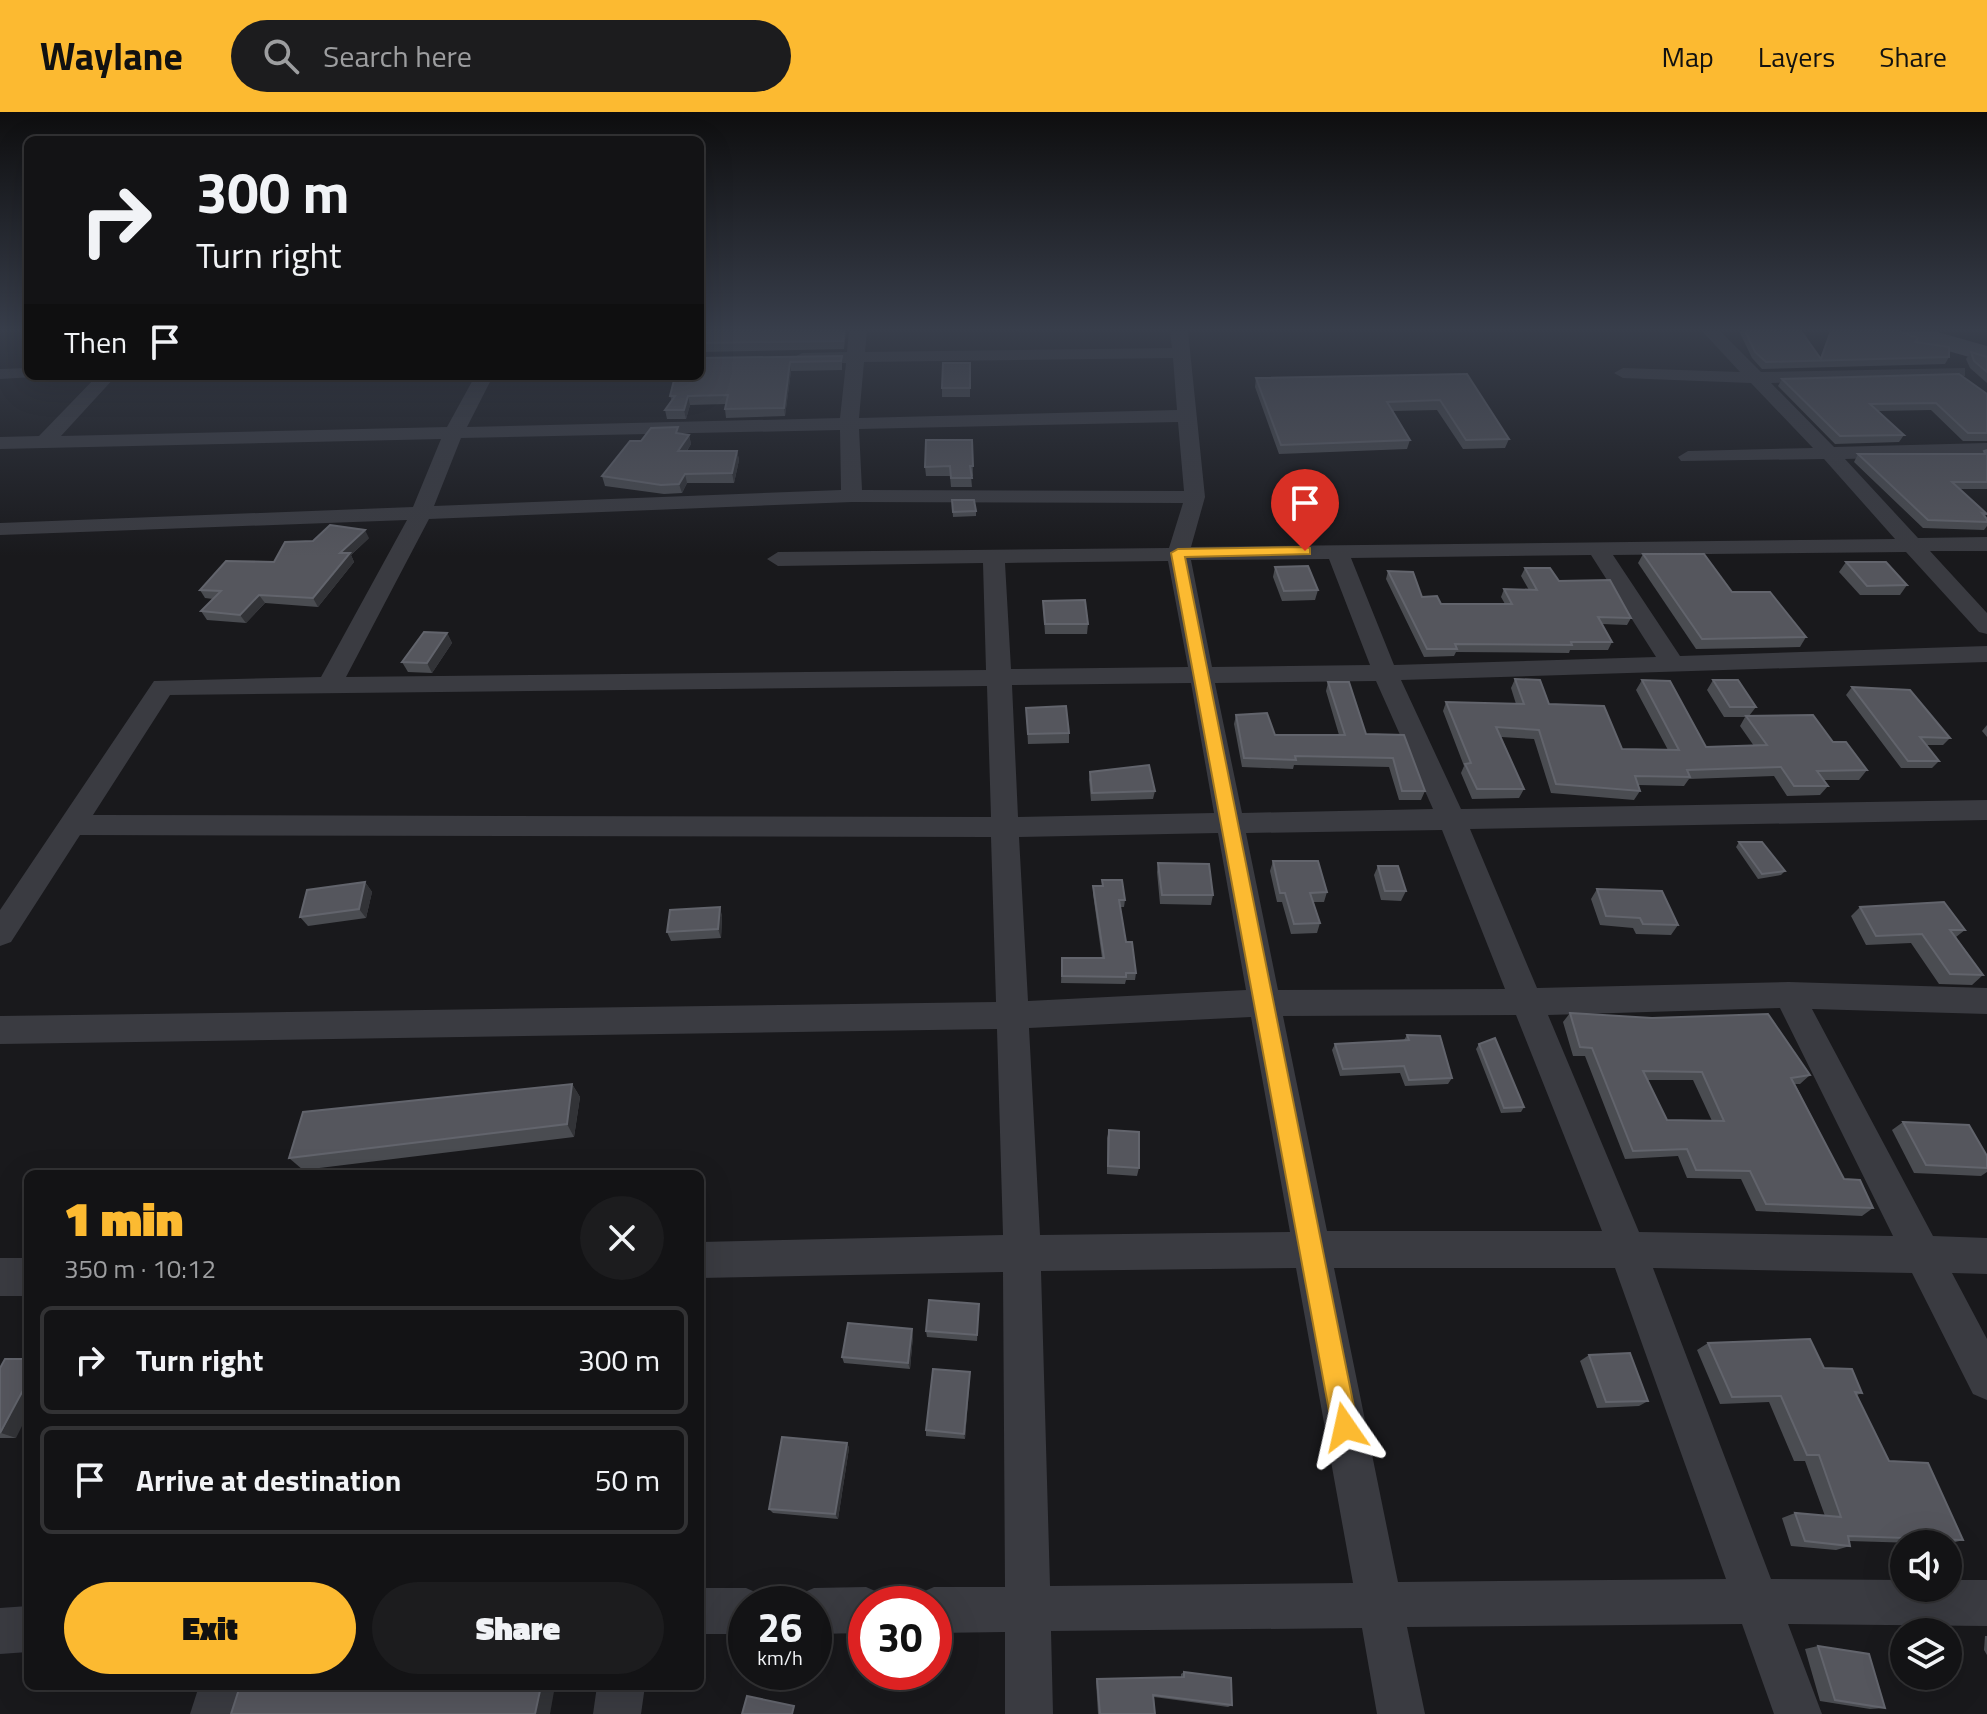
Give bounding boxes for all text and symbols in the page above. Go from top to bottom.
search box [231,20,791,92]
text: Waylane [40,27,183,85]
text: Search here [323,33,472,79]
icon: search [259,34,303,78]
text: Map [1661,35,1714,78]
text: Layers [1758,35,1835,78]
text: Share [1879,35,1947,78]
text: 300 m [196,150,349,235]
icon: right [64,168,168,272]
text: Turn right [196,227,341,282]
text: Then [64,319,127,365]
icon: arrive [143,320,187,364]
pin [1271,469,1339,551]
icon: arrive [1283,481,1327,525]
text: 1 min [64,1182,183,1255]
button: close [580,1196,664,1280]
text: 350 m · 10:12 [64,1249,216,1288]
text: Turn right [136,1337,264,1383]
text: 300 m [578,1337,660,1383]
icon: right [68,1338,112,1382]
position arrow [1303,1385,1387,1469]
text: Arrive at destination [136,1457,401,1503]
text: 50 m [595,1457,660,1503]
icon: arrive [68,1458,112,1502]
map controls [1890,1530,1962,1690]
button: sound [1890,1530,1962,1602]
button: Exit [64,1582,356,1674]
button: Share [372,1582,664,1674]
speed limit sign: 30 [848,1586,952,1690]
text: 26 [758,1597,802,1658]
button: layers [1890,1618,1962,1690]
text: km/h [757,1642,803,1673]

